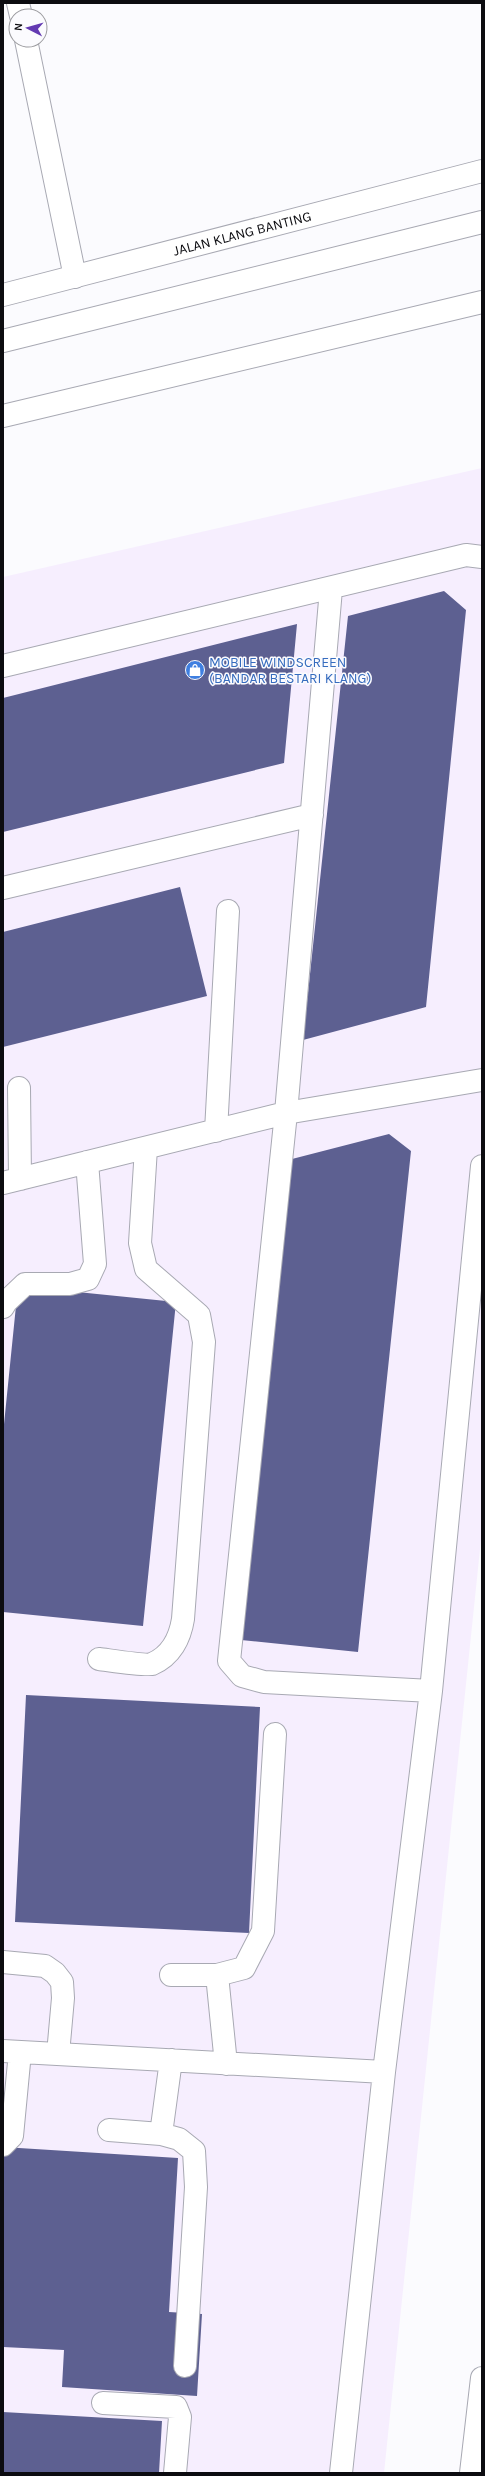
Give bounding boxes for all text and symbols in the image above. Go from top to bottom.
north arrow [8,8,48,48]
text: N [12,22,25,32]
street label: JALAN KLANG BANTING [171,208,313,260]
place label: MOBILE WINDSCREEN (BANDAR BESTARI KLANG) [209,654,371,687]
shop icon: MOBILE WINDSCREEN (BANDAR BESTARI KLANG) [184,659,206,681]

